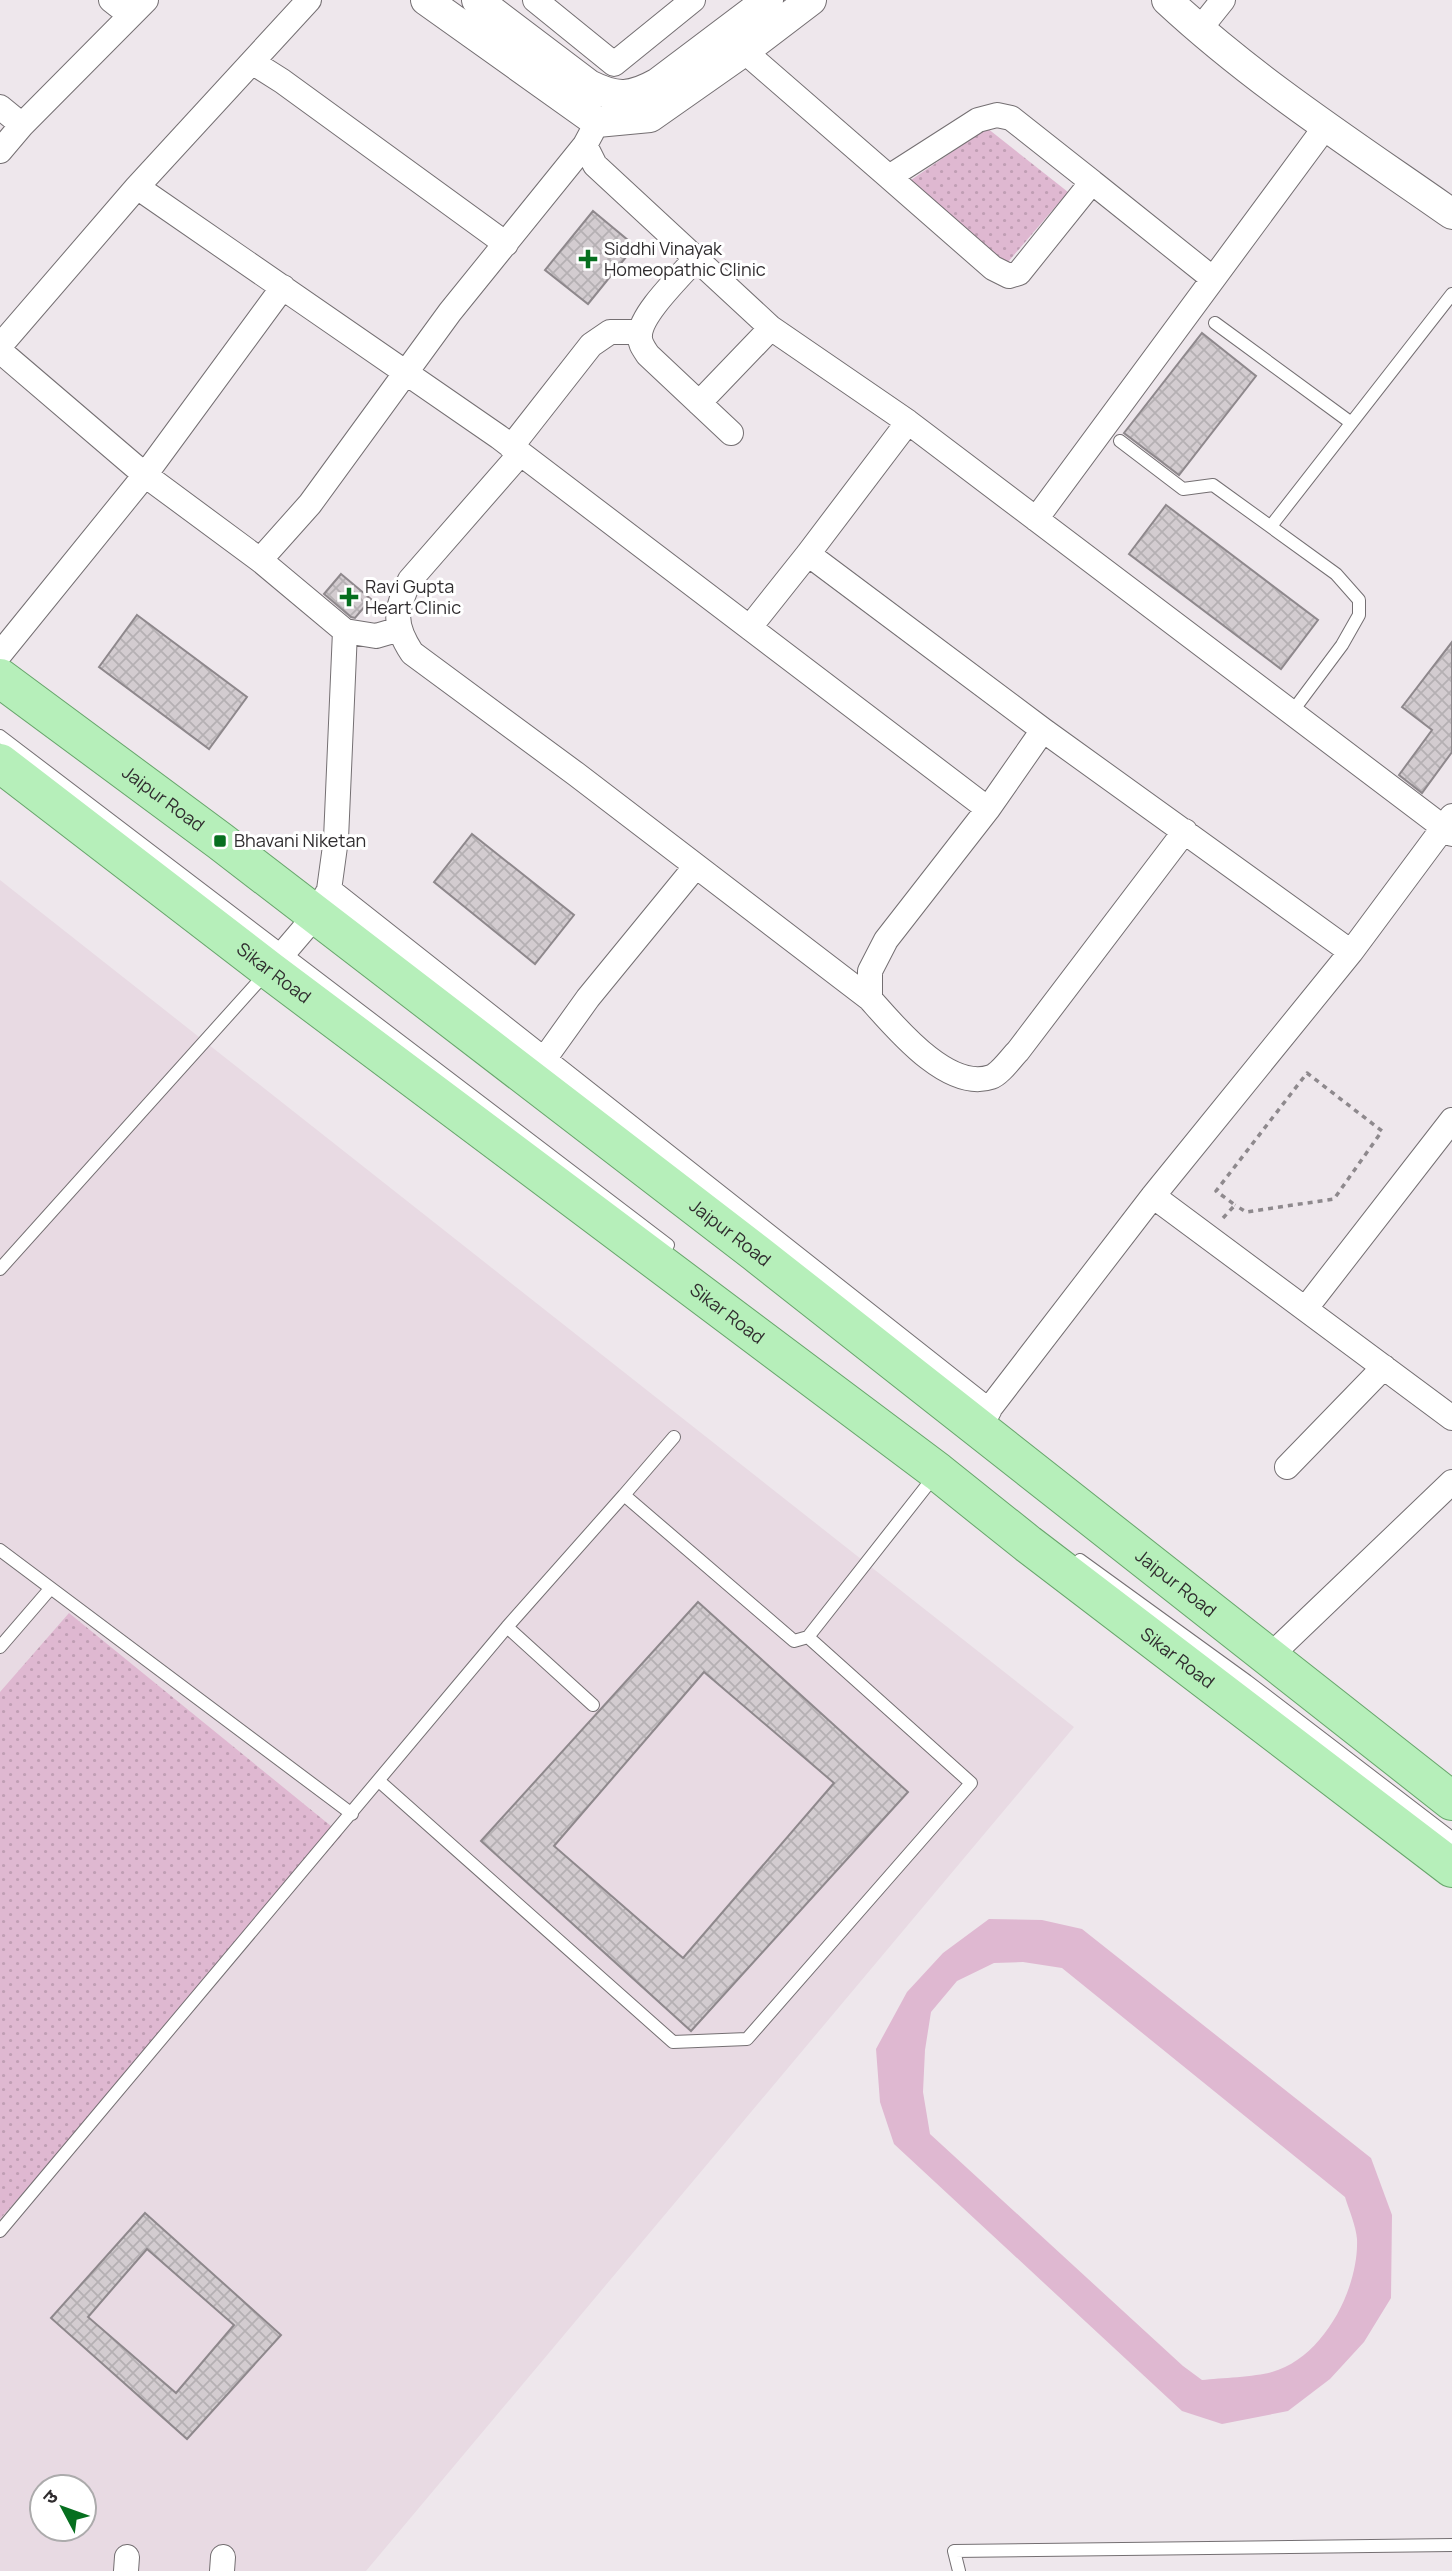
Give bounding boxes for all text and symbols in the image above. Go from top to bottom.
place label: Siddhi Vinayak Homeopathic Clinic [604,236,766,281]
marker: Siddhi Vinayak Homeopathic Clinic [578,249,598,269]
place label: Ravi Gupta Heart Clinic [365,574,461,619]
marker: Ravi Gupta Heart Clinic [339,587,359,607]
street label: Jaipur Road [118,760,210,836]
place label: Bhavani Niketan [234,828,366,852]
marker: Bhavani Niketan [212,833,228,849]
street label: Sikar Road [232,937,316,1008]
street label: Jaipur Road [685,1193,776,1271]
street label: Sikar Road [686,1277,770,1349]
street label: Jaipur Road [1131,1543,1222,1622]
street label: Sikar Road [1136,1621,1220,1693]
north arrow [28,2473,98,2543]
text: उ [37,2483,64,2510]

